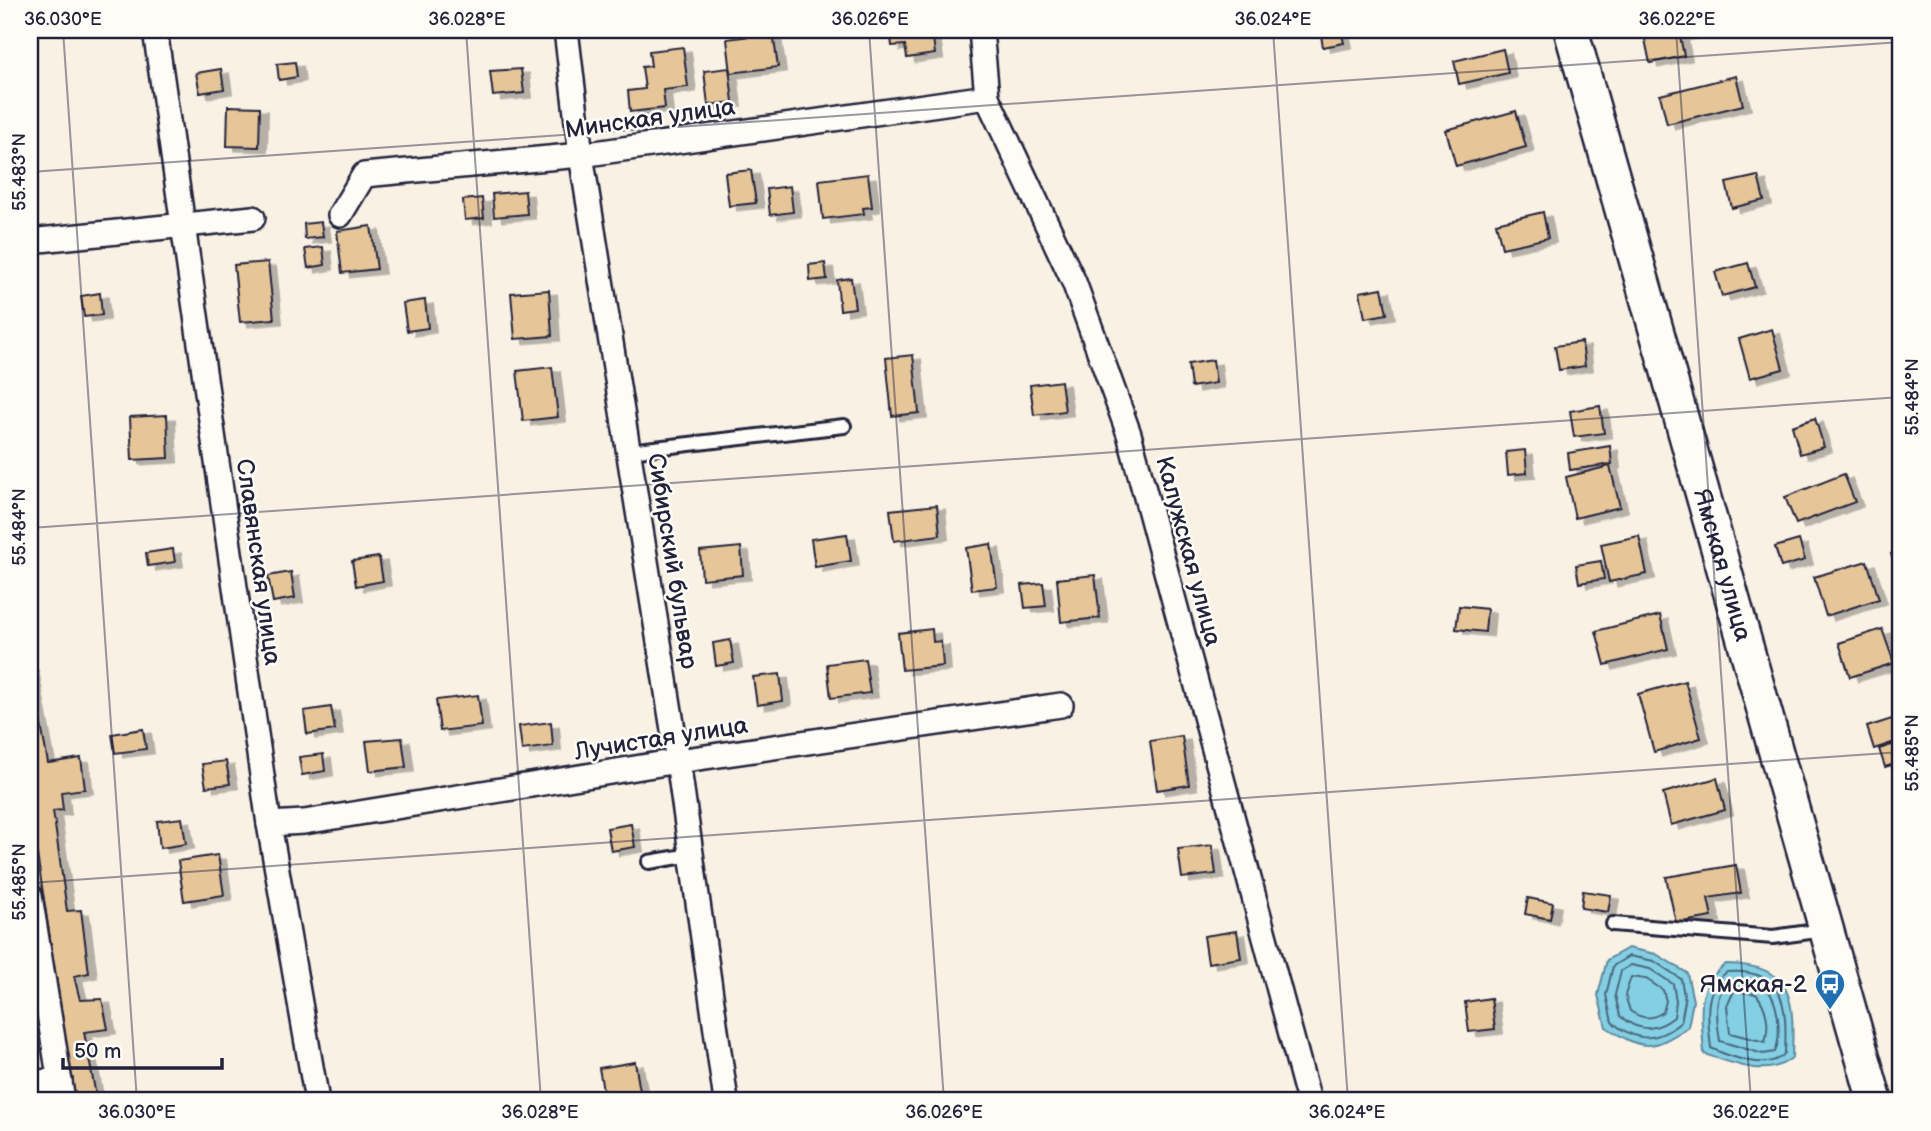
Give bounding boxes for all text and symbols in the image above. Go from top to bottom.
text: 36.030°E [24,9,102,30]
text: 36.028°E [428,9,506,30]
text: 36.026°E [831,9,909,30]
text: 36.024°E [1235,9,1312,30]
text: 36.022°E [1639,9,1716,30]
street label: Минская улица [563,92,737,145]
text: 55.483°N [9,133,30,211]
text: 55.484°N [1902,358,1923,436]
street label: Сибирский бульвар [641,451,704,671]
street label: Калужская улица [1149,453,1228,649]
street label: Славянская улица [230,457,287,667]
street label: Ямская улица [1687,485,1758,645]
text: 55.484°N [9,488,30,566]
street label: Лучистая улица [571,710,750,767]
text: 55.485°N [1902,714,1923,792]
text: 55.485°N [9,843,30,921]
bus stop icon: Ямская-2 [1813,967,1847,1011]
place label: Ямская-2 [1700,970,1807,999]
scale bar [63,1026,222,1070]
text: 50 m [74,1039,121,1064]
text: 36.030°E [98,1102,176,1123]
text: 36.028°E [501,1102,579,1123]
text: 36.026°E [905,1102,983,1123]
text: 36.024°E [1309,1102,1386,1123]
text: 36.022°E [1713,1102,1790,1123]

